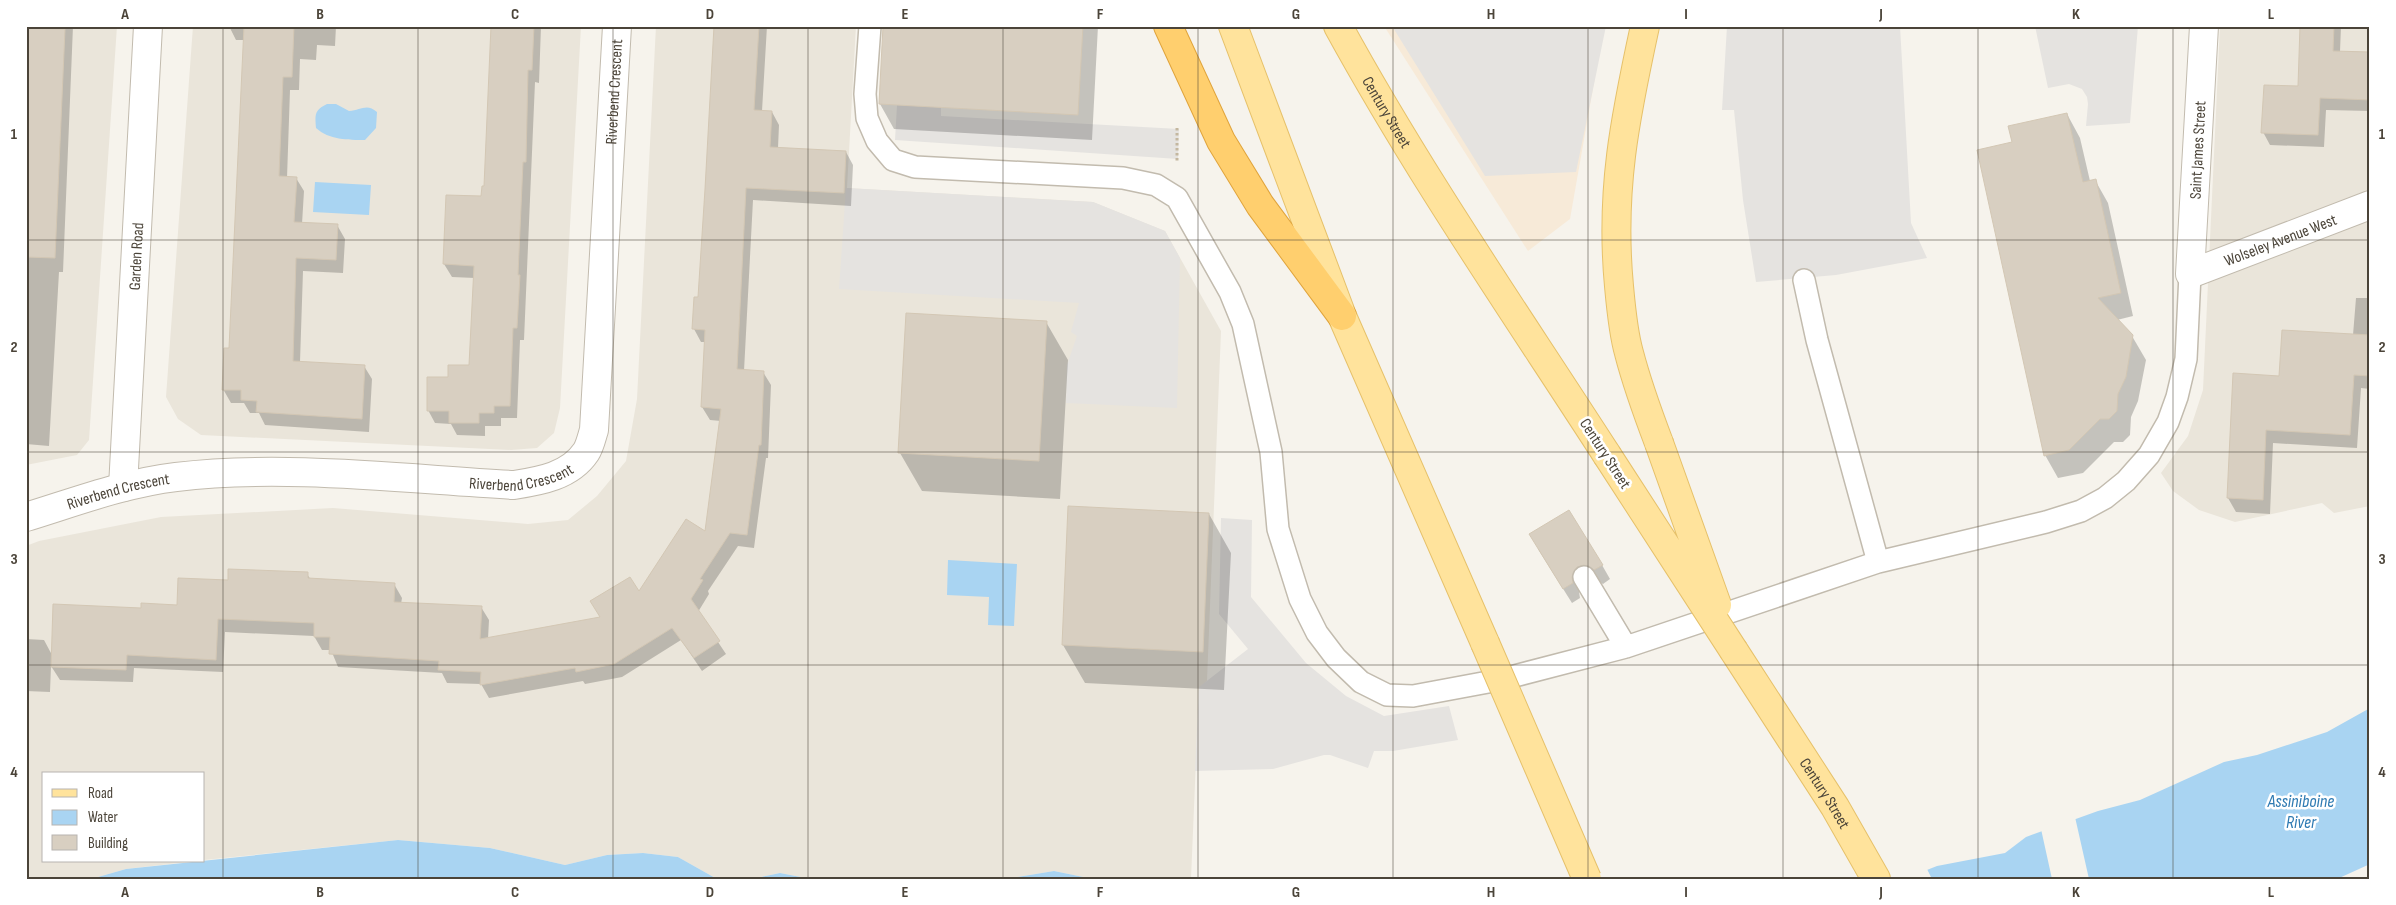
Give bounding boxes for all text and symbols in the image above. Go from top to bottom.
text: A [120,5,129,24]
text: B [316,5,324,24]
text: C [511,5,519,24]
text: D [706,5,714,24]
text: E [902,5,909,24]
text: F [1097,5,1104,24]
text: G [1292,5,1300,24]
text: H [1487,5,1495,24]
text: I [1684,5,1688,24]
text: J [1878,5,1883,24]
text: K [2072,5,2080,24]
text: L [2268,5,2275,24]
street label: Riverbend Crescent [602,39,627,145]
street label: Century Street [1357,73,1415,152]
street label: Saint James Street [2186,100,2211,200]
text: 1 [11,125,18,144]
text: 1 [2379,125,2386,144]
street label: Wolseley Avenue West [2222,211,2340,271]
street label: Garden Road [126,222,148,291]
text: 2 [10,338,18,357]
text: 2 [2378,338,2386,357]
street label: Century Street [1575,415,1634,493]
street label: Riverbend Crescent [469,460,578,496]
street label: Riverbend Crescent [65,470,171,514]
text: 3 [10,550,18,569]
text: 3 [2378,550,2386,569]
street label: Century Street [1795,755,1853,833]
text: 4 [10,763,18,782]
text: 4 [2378,763,2386,782]
legend [42,772,205,862]
text: Road [88,784,113,803]
water label: Assiniboine River [2267,791,2334,833]
text: Water [88,808,119,827]
text: Building [88,834,128,853]
text: A [120,883,129,902]
text: B [316,883,324,902]
text: C [511,883,519,902]
text: D [706,883,714,902]
text: E [902,883,909,902]
text: F [1097,883,1104,902]
text: G [1292,883,1300,902]
text: H [1487,883,1495,902]
text: I [1684,883,1688,902]
text: J [1878,883,1883,902]
text: K [2072,883,2080,902]
text: L [2268,883,2275,902]

